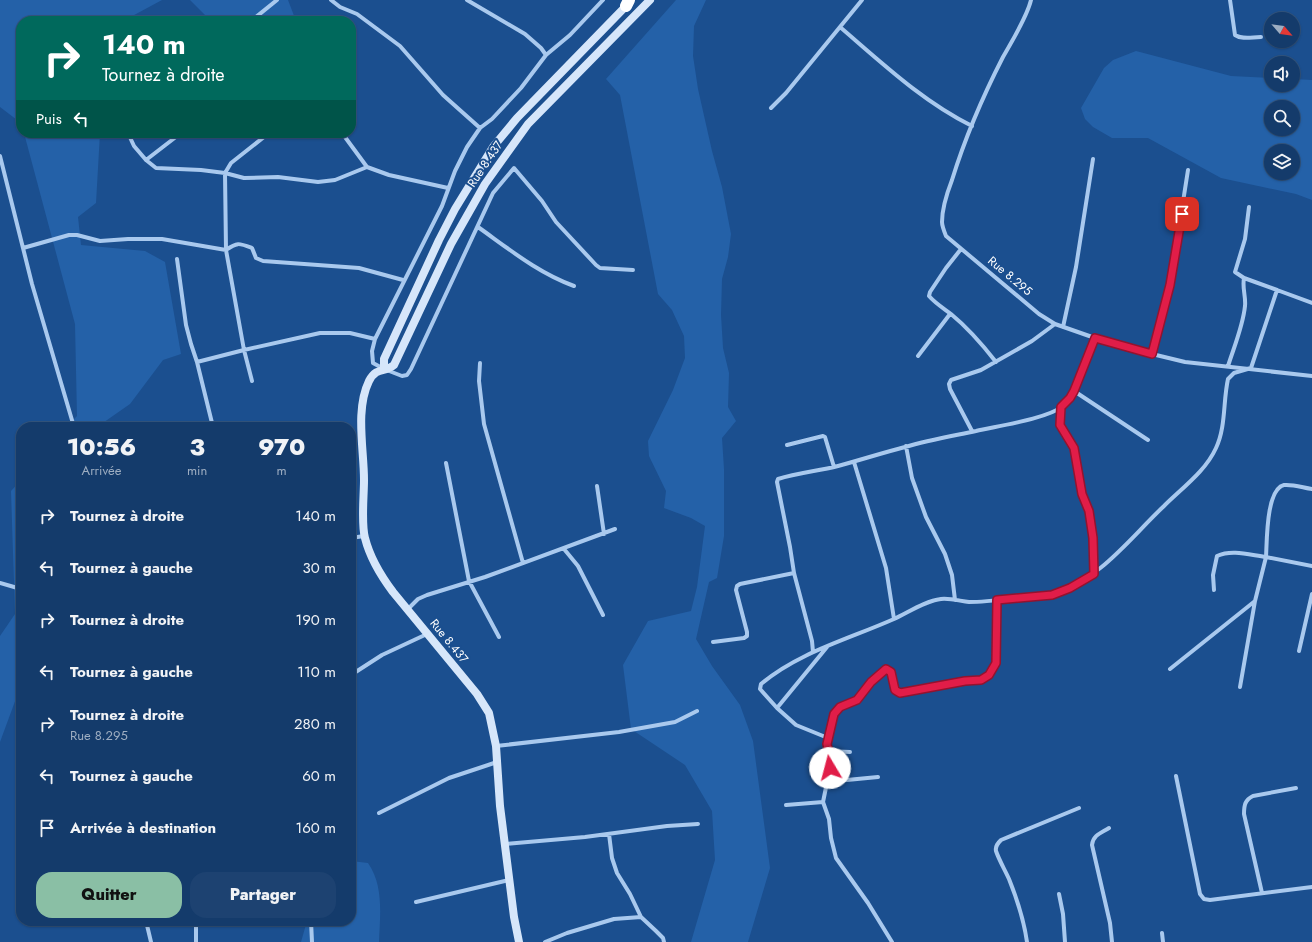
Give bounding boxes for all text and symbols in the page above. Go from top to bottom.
north arrow [1264,12,1300,48]
map controls [1264,12,1300,180]
text: 140 m [102,24,186,65]
icon: right [36,32,88,84]
button: sound [1264,56,1300,92]
text: Tournez à droite [102,62,225,88]
button: search [1264,100,1300,136]
text: Puis [36,108,62,130]
icon: left [70,108,92,130]
street label: Rue 8.437 [463,137,508,191]
button: layers [1264,144,1300,180]
pin [1165,197,1199,231]
icon: arrive [1171,203,1193,225]
street label: Rue 8.295 [984,252,1036,300]
text: 10:56 [67,429,136,464]
text: 3 [189,429,205,464]
text: 970 [258,429,305,464]
text: Arrivée [82,461,121,480]
text: min [187,461,207,480]
text: m [277,461,287,480]
icon: right [36,505,58,527]
text: Tournez à droite [70,505,184,527]
text: 140 m [295,505,336,527]
icon: left [36,557,58,579]
text: Tournez à gauche [70,557,193,579]
text: 30 m [303,557,336,579]
icon: right [36,609,58,631]
text: Tournez à droite [70,609,184,631]
text: 190 m [295,609,336,631]
street label: Rue 8.437 [426,615,473,668]
icon: left [36,661,58,683]
text: Tournez à gauche [70,661,193,683]
text: 110 m [297,661,336,683]
text: Tournez à droite [70,704,184,726]
icon: right [36,713,58,735]
text: 280 m [294,713,336,735]
text: Rue 8.295 [70,726,128,745]
position arrow [809,747,851,789]
icon: left [36,765,58,787]
text: Tournez à gauche [70,765,193,787]
text: 60 m [302,765,336,787]
icon: arrive [36,817,58,839]
text: Arrivée à destination [70,817,216,839]
text: 160 m [295,817,336,839]
button: Quitter [36,872,182,918]
button: Partager [190,872,336,918]

